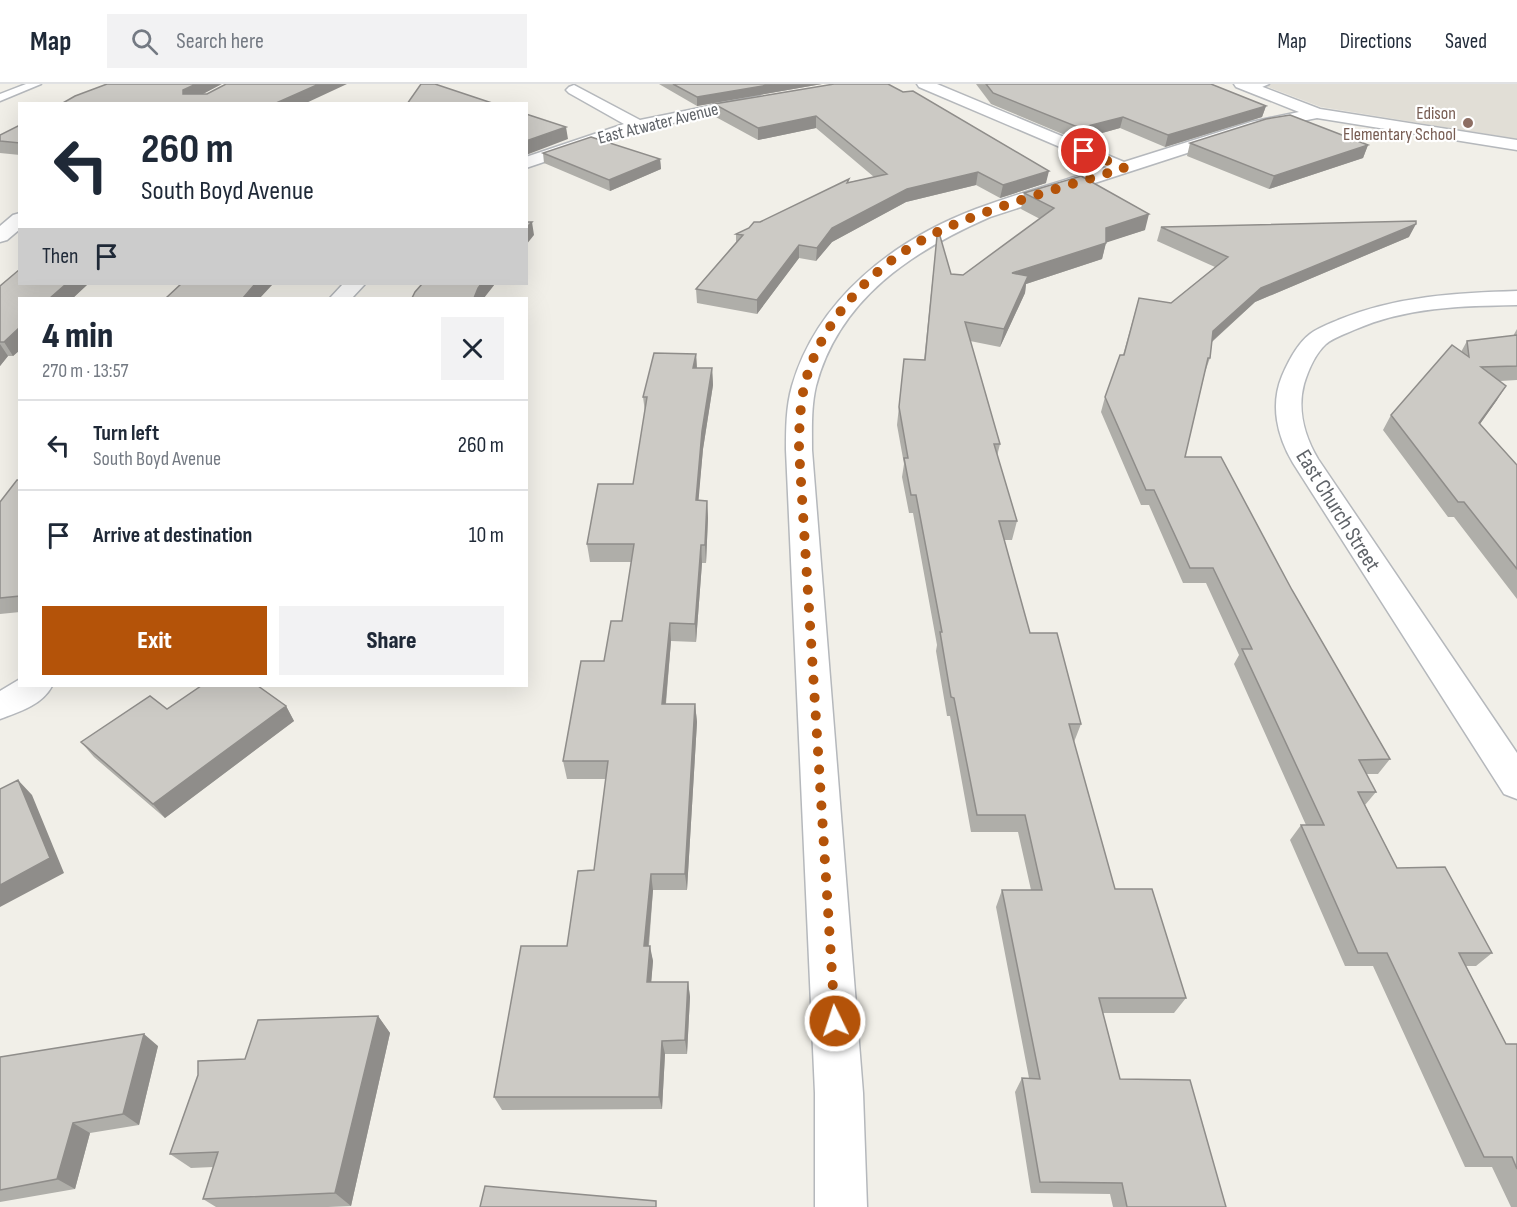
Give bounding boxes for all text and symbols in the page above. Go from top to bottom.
search box [107,14,527,68]
text: Map [30,25,71,58]
icon: search [128,25,161,58]
text: Search here [176,28,264,55]
text: Map [1277,29,1307,54]
text: Directions [1340,29,1412,54]
text: Saved [1445,29,1487,54]
street label: East Atwater Avenue [596,98,721,149]
place label: Edison Elementary School [1343,103,1456,145]
marker: Edison Elementary School [1461,116,1475,130]
text: 260 m [141,124,234,175]
pin [1058,125,1109,176]
icon: left [42,126,120,204]
icon: arrive [1067,134,1100,167]
text: South Boyd Avenue [141,175,314,207]
icon: arrive [90,240,123,273]
text: Then [42,243,78,270]
text: 4 min [42,315,113,358]
button: close [441,317,504,380]
text: 270 m · 13:57 [42,359,129,383]
text: Turn left [93,420,159,447]
icon: left [42,429,75,462]
text: 260 m [458,432,504,459]
street label: East Church Street [1290,445,1386,577]
text: South Boyd Avenue [93,447,221,471]
icon: arrive [42,519,75,552]
text: Arrive at destination [93,522,252,549]
text: 10 m [469,522,504,549]
button: Exit [42,606,267,675]
button: Share [279,606,504,675]
position arrow [803,989,867,1053]

